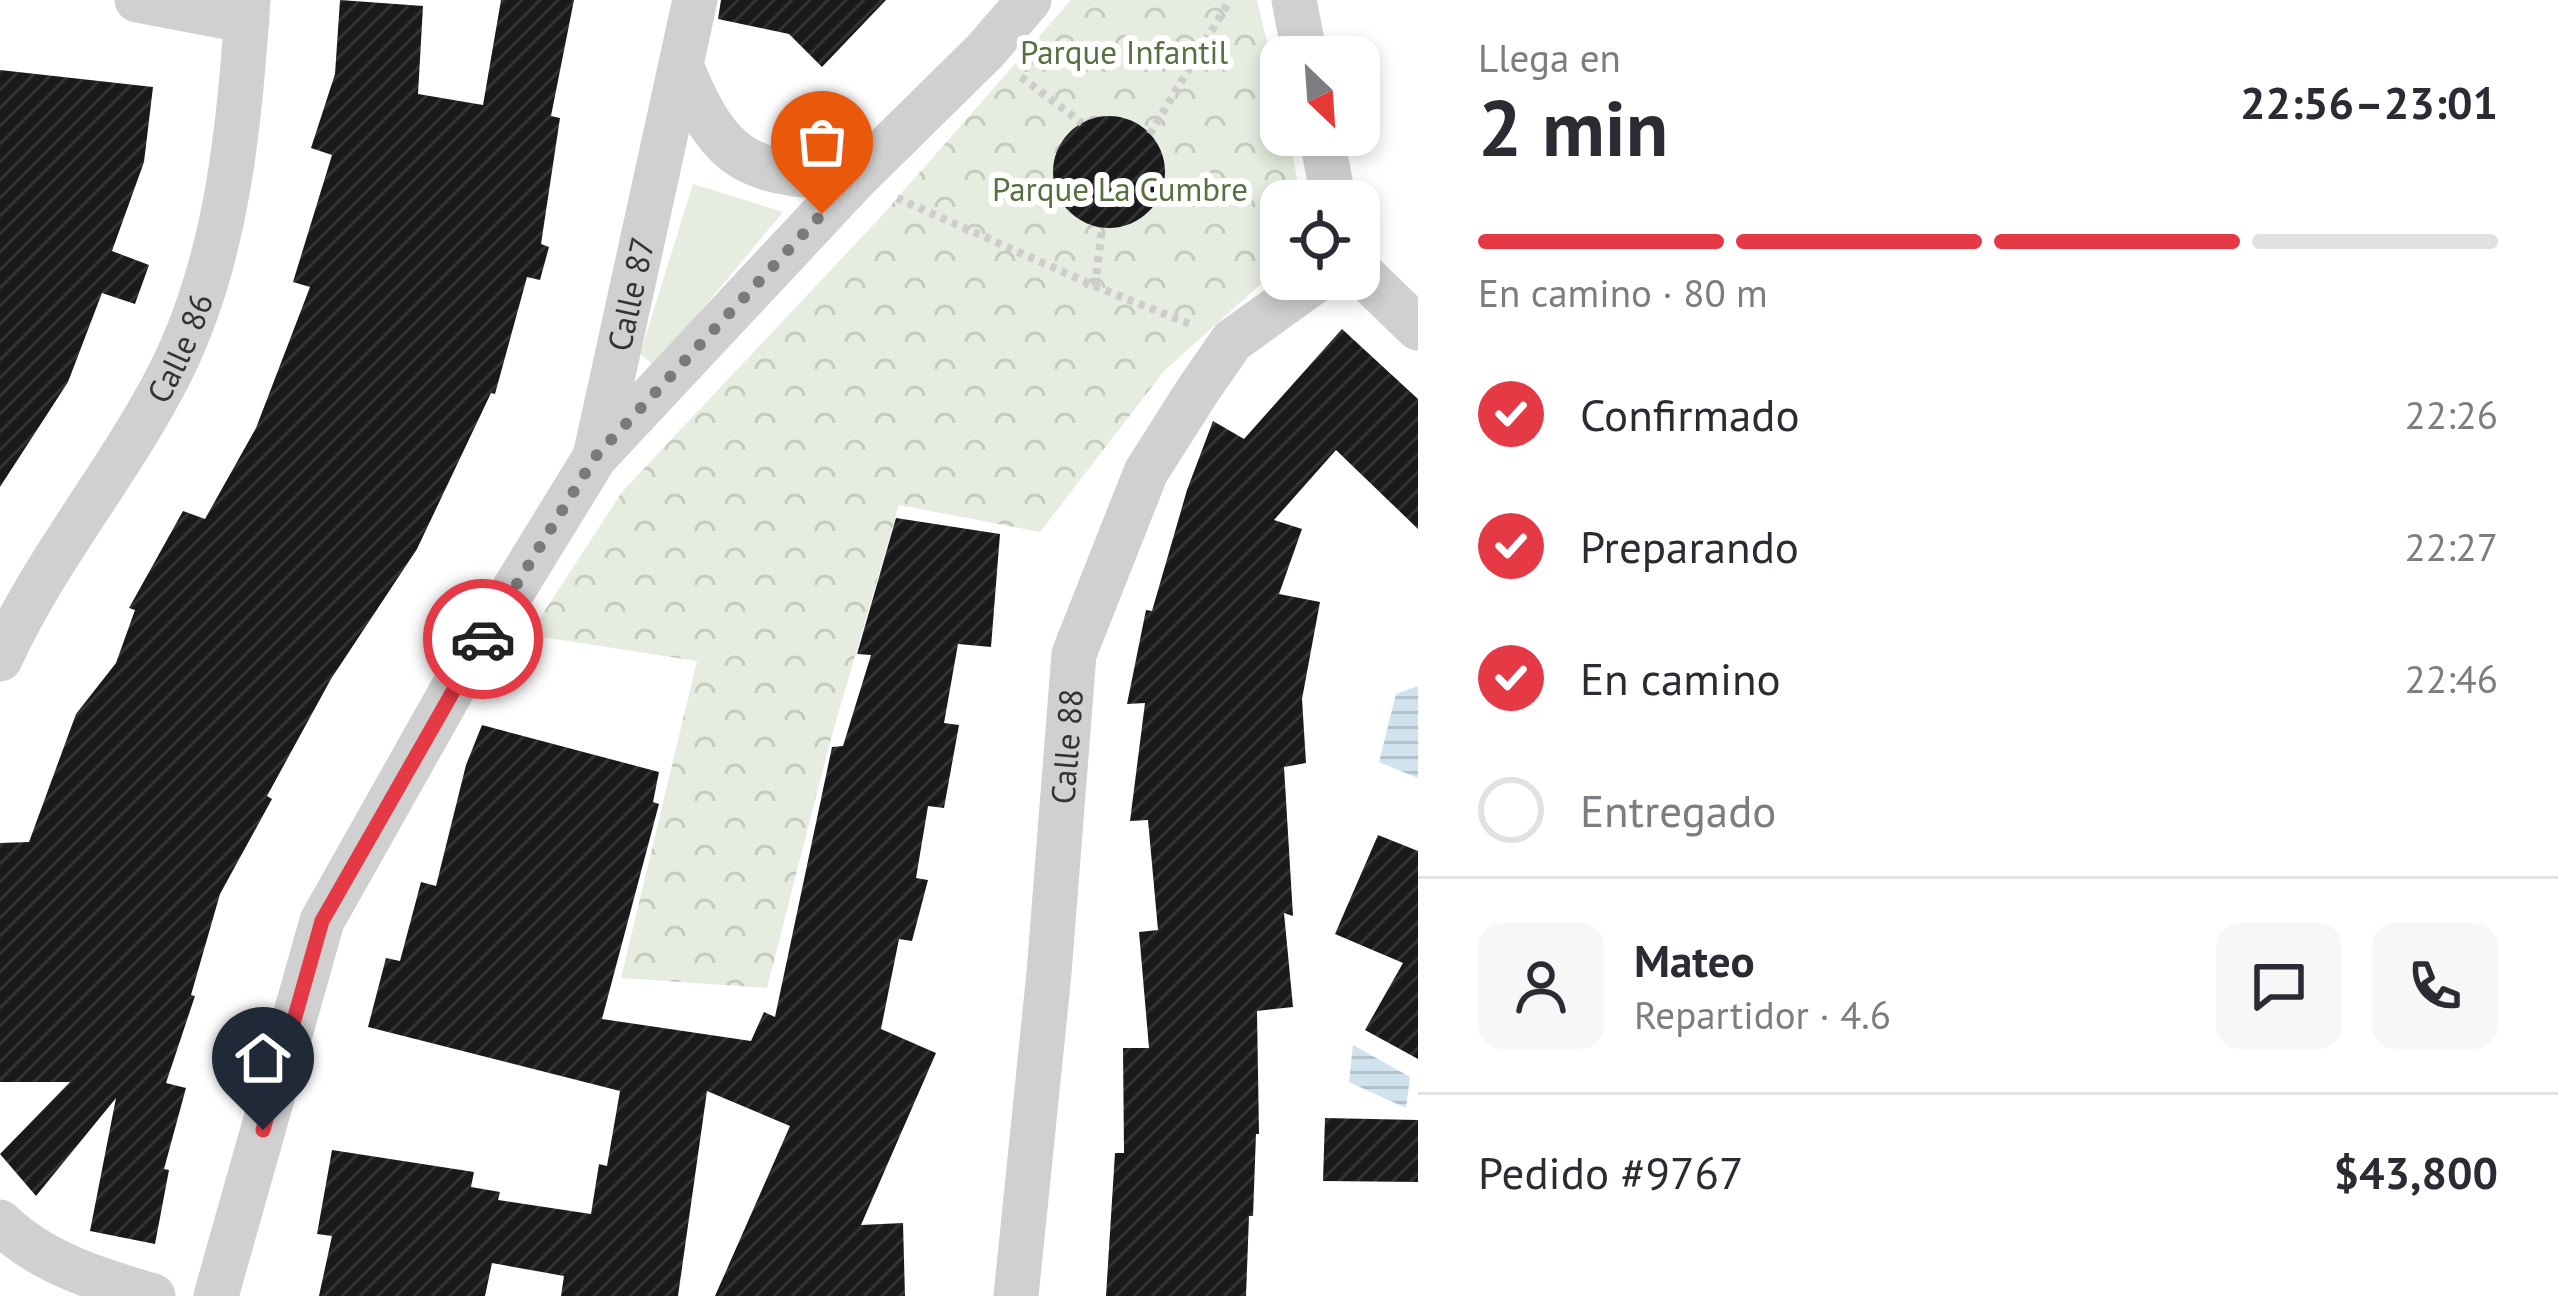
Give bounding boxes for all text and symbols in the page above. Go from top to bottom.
park label: Parque Infantil [1020,30,1228,73]
text: Llega en [1478,32,1621,83]
north arrow [1260,36,1380,156]
map controls [1260,36,1380,300]
text: 22:56–23:01 [2240,73,2498,131]
text: 2 min [1478,77,1668,178]
pin [771,91,873,214]
icon: bag [789,109,855,175]
park label: Parque La Cumbre [992,167,1248,210]
button: locate [1260,180,1380,300]
street label: Calle 87 [597,233,664,355]
text: En camino · 80 m [1478,267,1768,318]
street label: Calle 86 [136,287,222,410]
icon: check [1478,381,1544,447]
text: Confirmado [1580,385,1800,443]
text: 22:26 [2404,389,2498,440]
icon: check [1478,513,1544,579]
text: Preparando [1580,517,1799,575]
text: 22:27 [2404,521,2498,572]
courier [423,579,543,699]
icon: car [450,606,516,672]
icon: check [1478,645,1544,711]
text: En camino [1580,649,1781,707]
text: 22:46 [2404,653,2498,704]
street label: Calle 88 [1040,687,1092,806]
text: Entregado [1580,781,1776,839]
button: person [1478,923,1604,1049]
button: chat [2216,923,2342,1049]
button: phone [2372,923,2498,1049]
text: Mateo [1634,931,1755,989]
text: Repartidor · 4.6 [1634,989,1891,1040]
pin [212,1007,314,1130]
icon: home [230,1025,296,1091]
text: Pedido #9767 [1478,1143,1744,1201]
text: $43,800 [2334,1143,2498,1201]

